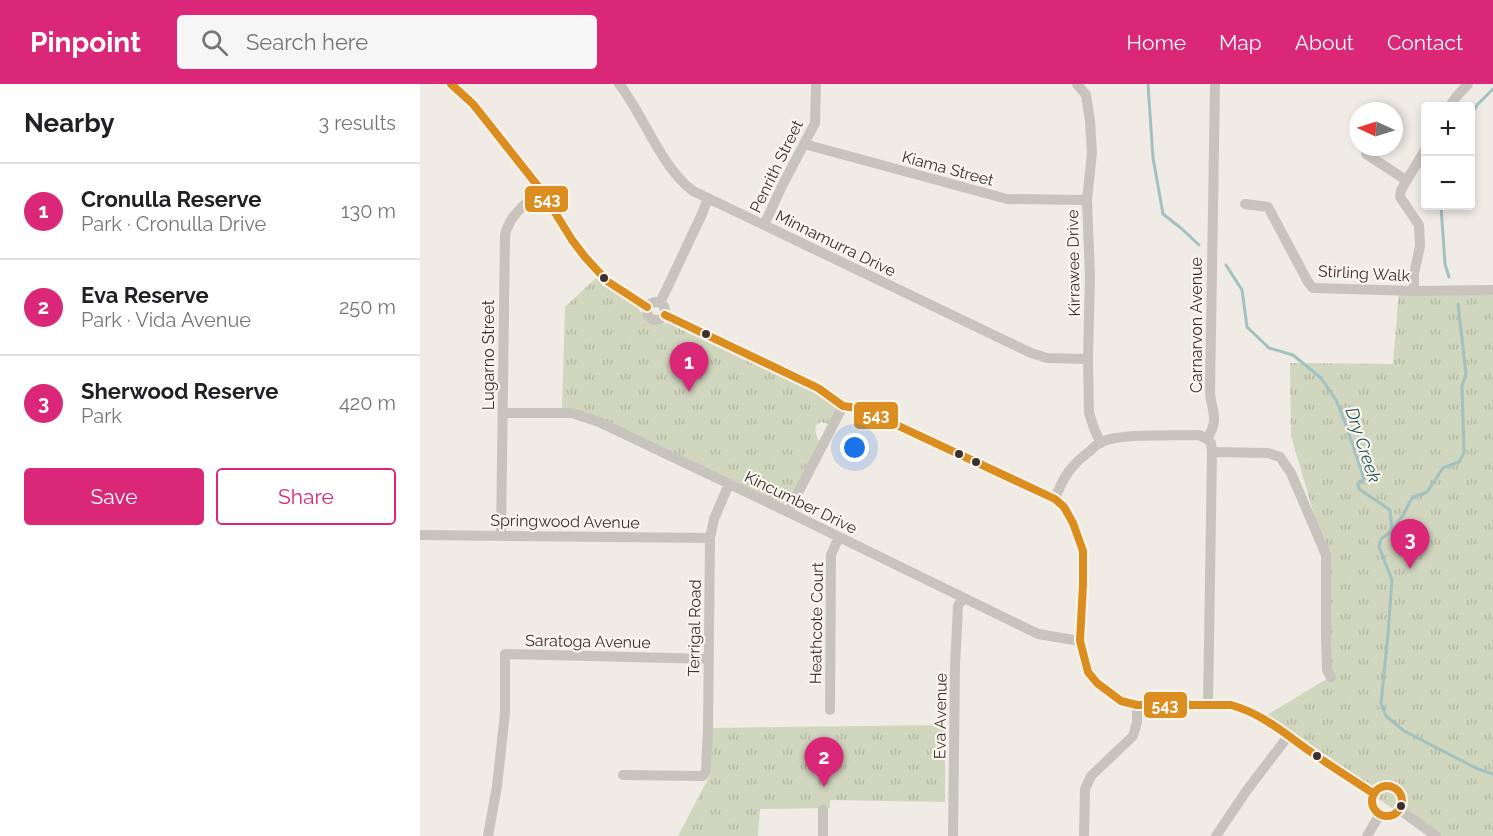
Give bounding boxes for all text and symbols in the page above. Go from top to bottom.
search box [177,15,597,69]
text: Pinpoint [30,26,141,59]
icon: search [198,26,231,59]
text: Search here [246,29,368,55]
text: Home [1127,30,1186,55]
text: Map [1219,30,1262,55]
text: About [1295,30,1354,55]
text: Contact [1387,30,1463,55]
north arrow [1349,102,1403,156]
map controls [1421,102,1475,210]
button: + [1421,102,1475,156]
text: Nearby [24,108,114,138]
text: 3 results [318,111,396,135]
street label: Penrith Street [746,116,807,216]
street label: Kiama Street [900,147,997,190]
button: − [1421,156,1475,210]
line badge: 543 [524,185,569,213]
text: Cronulla Reserve [81,186,261,212]
text: 543 [534,190,561,209]
text: 1 [39,199,48,223]
text: 130 m [341,199,396,223]
street label: Minnamurra Drive [773,206,899,281]
street label: Kirrawee Drive [1063,209,1084,317]
text: Park · Cronulla Drive [81,212,266,236]
street label: Carnarvon Avenue [1187,257,1206,393]
street label: Stirling Walk [1318,262,1411,285]
unlabelled marker [598,272,610,284]
text: Eva Reserve [81,282,209,308]
text: 2 [38,295,49,319]
text: 250 m [339,295,396,319]
street label: Lugarno Street [479,299,498,410]
text: Park · Vida Avenue [81,308,251,332]
unlabelled marker [700,328,712,340]
pin: 1 [670,342,708,392]
text: Sherwood Reserve [81,378,278,404]
text: 3 [38,391,49,415]
text: 420 m [339,391,396,415]
line badge: 543 [853,401,899,430]
text: Park [81,404,122,428]
water label: Dry Creek [1341,404,1386,486]
text: 543 [863,406,890,425]
your location [840,433,869,462]
unlabelled marker [953,448,965,460]
unlabelled marker [970,456,982,468]
street label: Kincumber Drive [741,467,860,538]
button: Save [24,468,204,525]
button: Share [216,468,396,525]
street label: Springwood Avenue [490,511,640,532]
pin: 3 [1390,520,1430,569]
street label: Heathcote Court [806,561,827,684]
street label: Terrigal Road [684,579,705,677]
street label: Saratoga Avenue [525,631,651,652]
street label: Eva Avenue [930,673,951,759]
line badge: 543 [1143,691,1188,719]
text: 543 [1152,696,1179,715]
pin: 2 [804,738,844,787]
unlabelled marker [1311,750,1323,762]
unlabelled marker [1395,800,1407,812]

